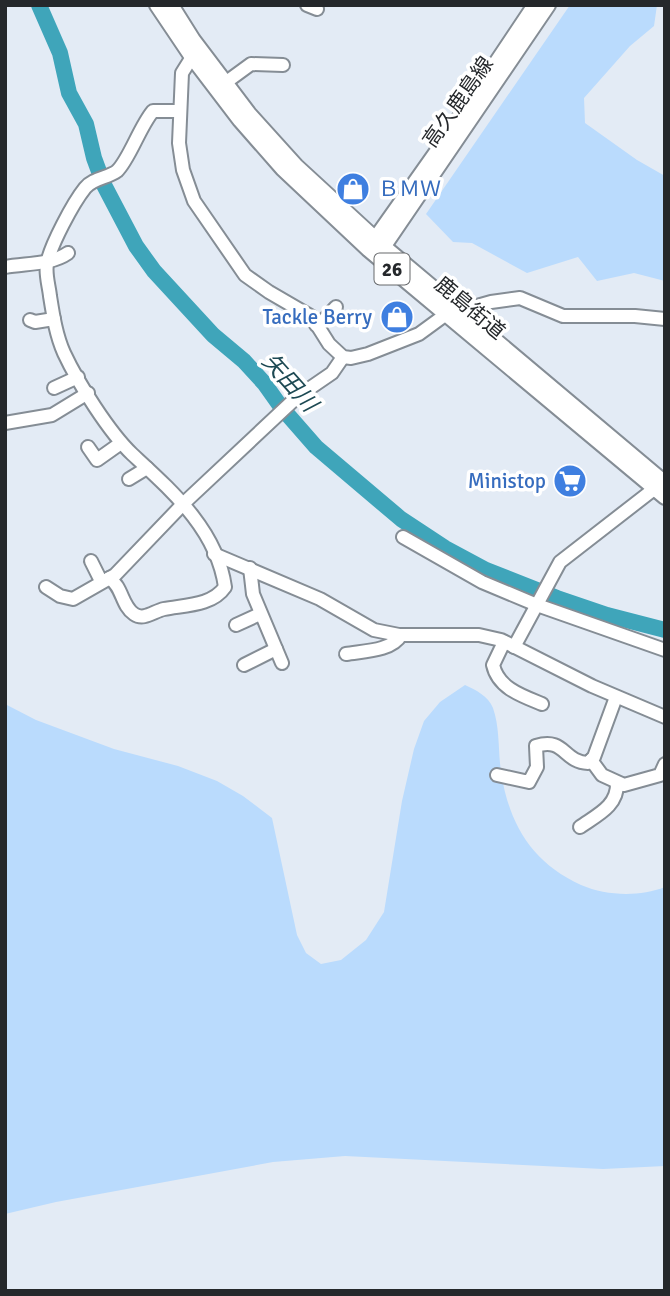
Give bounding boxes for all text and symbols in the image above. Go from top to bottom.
street label: 高久鹿島線 [417,52,499,152]
shop icon: ＢＭＷ [334,170,372,208]
place label: ＢＭＷ [378,176,441,202]
road number: 26 [374,254,410,284]
street label: 鹿島街道 [429,271,511,345]
shop icon: Tackle Berry [378,298,416,336]
place label: Tackle Berry [262,304,372,330]
water label: 矢田川 [256,347,325,420]
supermarket icon: Ministop [551,462,589,500]
place label: Ministop [468,468,546,494]

